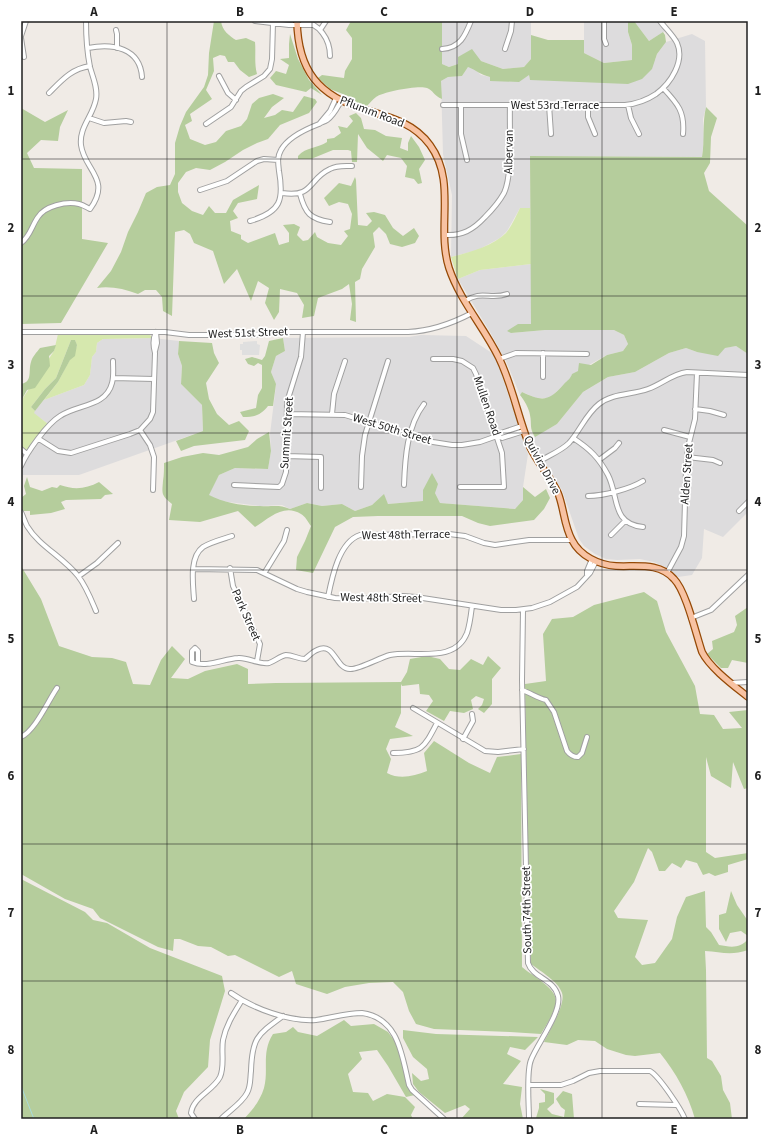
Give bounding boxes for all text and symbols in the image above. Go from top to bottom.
text: A [89,3,98,21]
text: B [236,3,244,21]
text: C [380,3,388,21]
text: D [526,3,534,21]
text: E [670,3,678,21]
text: 1 [8,82,15,100]
text: 1 [755,82,762,100]
street label: Pflumm Road [337,92,407,132]
street label: West 53rd Terrace [511,97,599,114]
street label: Albervan [500,130,518,174]
text: 2 [8,219,15,237]
text: 2 [755,219,762,237]
street label: West 51st Street [208,323,288,343]
text: 3 [8,356,15,374]
text: 3 [755,356,762,374]
street label: Mullen Road [469,374,505,438]
street label: Summit Street [276,396,298,470]
street label: West 50th Street [350,409,434,449]
street label: Quivira Drive [519,433,565,497]
street label: Alden Street [676,443,698,505]
text: 4 [8,493,15,511]
text: 4 [755,493,762,511]
street label: West 48th Terrace [362,526,450,544]
street label: Park Street [227,586,265,644]
street label: West 48th Street [340,589,422,607]
text: 5 [8,630,15,648]
text: 5 [755,630,762,648]
text: 6 [8,767,15,785]
text: 6 [755,767,762,785]
street label: South 74th Street [518,866,536,954]
text: 7 [8,904,15,922]
text: 7 [755,904,762,922]
text: 8 [8,1041,15,1059]
text: 8 [755,1041,762,1059]
text: A [89,1121,98,1139]
text: B [236,1121,244,1139]
text: C [380,1121,388,1139]
text: D [526,1121,534,1139]
text: E [670,1121,678,1139]

